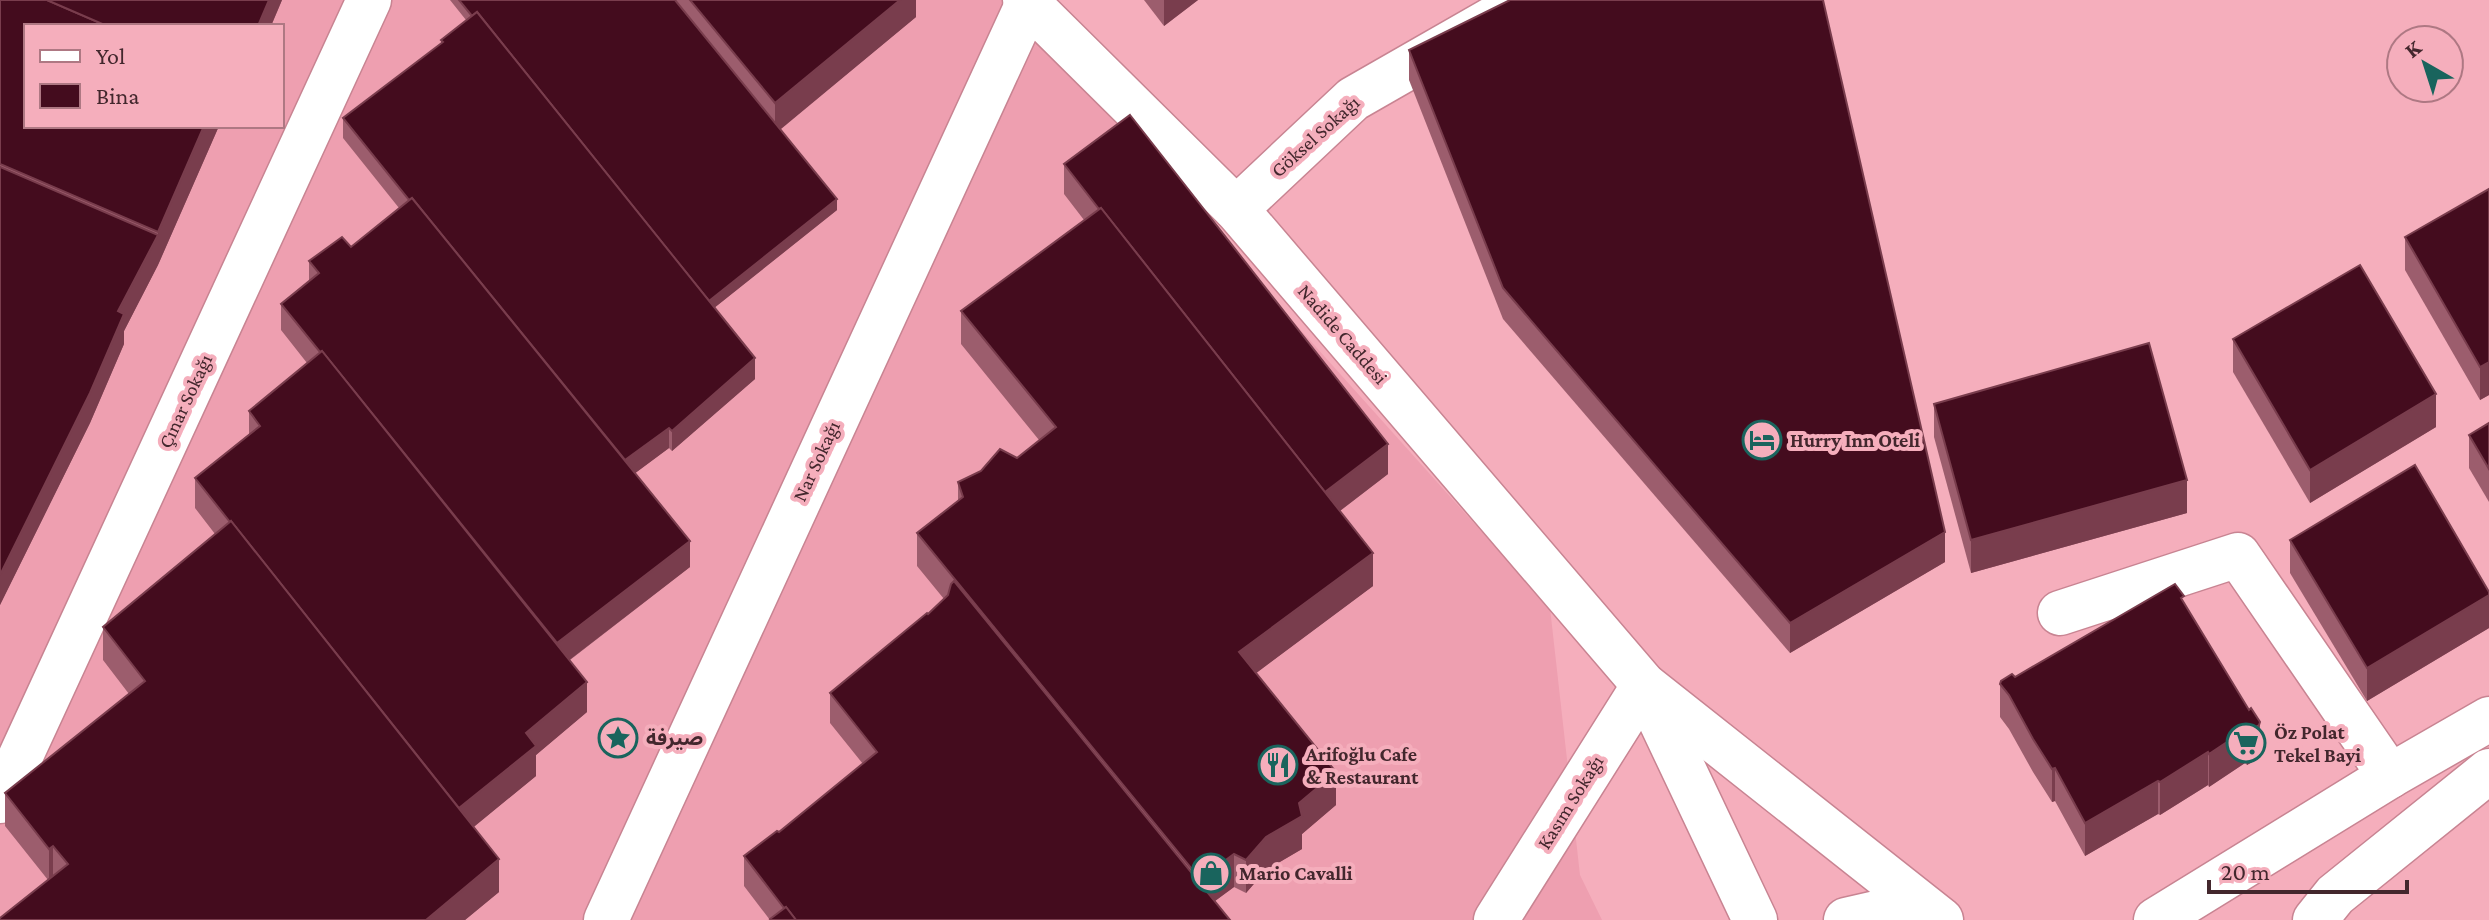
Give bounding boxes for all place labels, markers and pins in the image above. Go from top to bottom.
hotel icon: Hurry Inn Oteli [1741,419,1783,461]
place label: Hurry Inn Oteli [1790,429,1920,451]
place icon: صيرفة [597,717,639,759]
place label: Öz Polat Tekel Bayi [2274,721,2361,766]
supermarket icon: Öz Polat Tekel Bayi [2225,722,2267,764]
place label: صيرفة [646,727,703,750]
place label: Arifoğlu Cafe & Restaurant [1305,743,1419,788]
restaurant icon: Arifoğlu Cafe & Restaurant [1257,744,1299,786]
shop icon: Mario Cavalli [1190,852,1232,894]
place label: Mario Cavalli [1239,862,1353,884]

